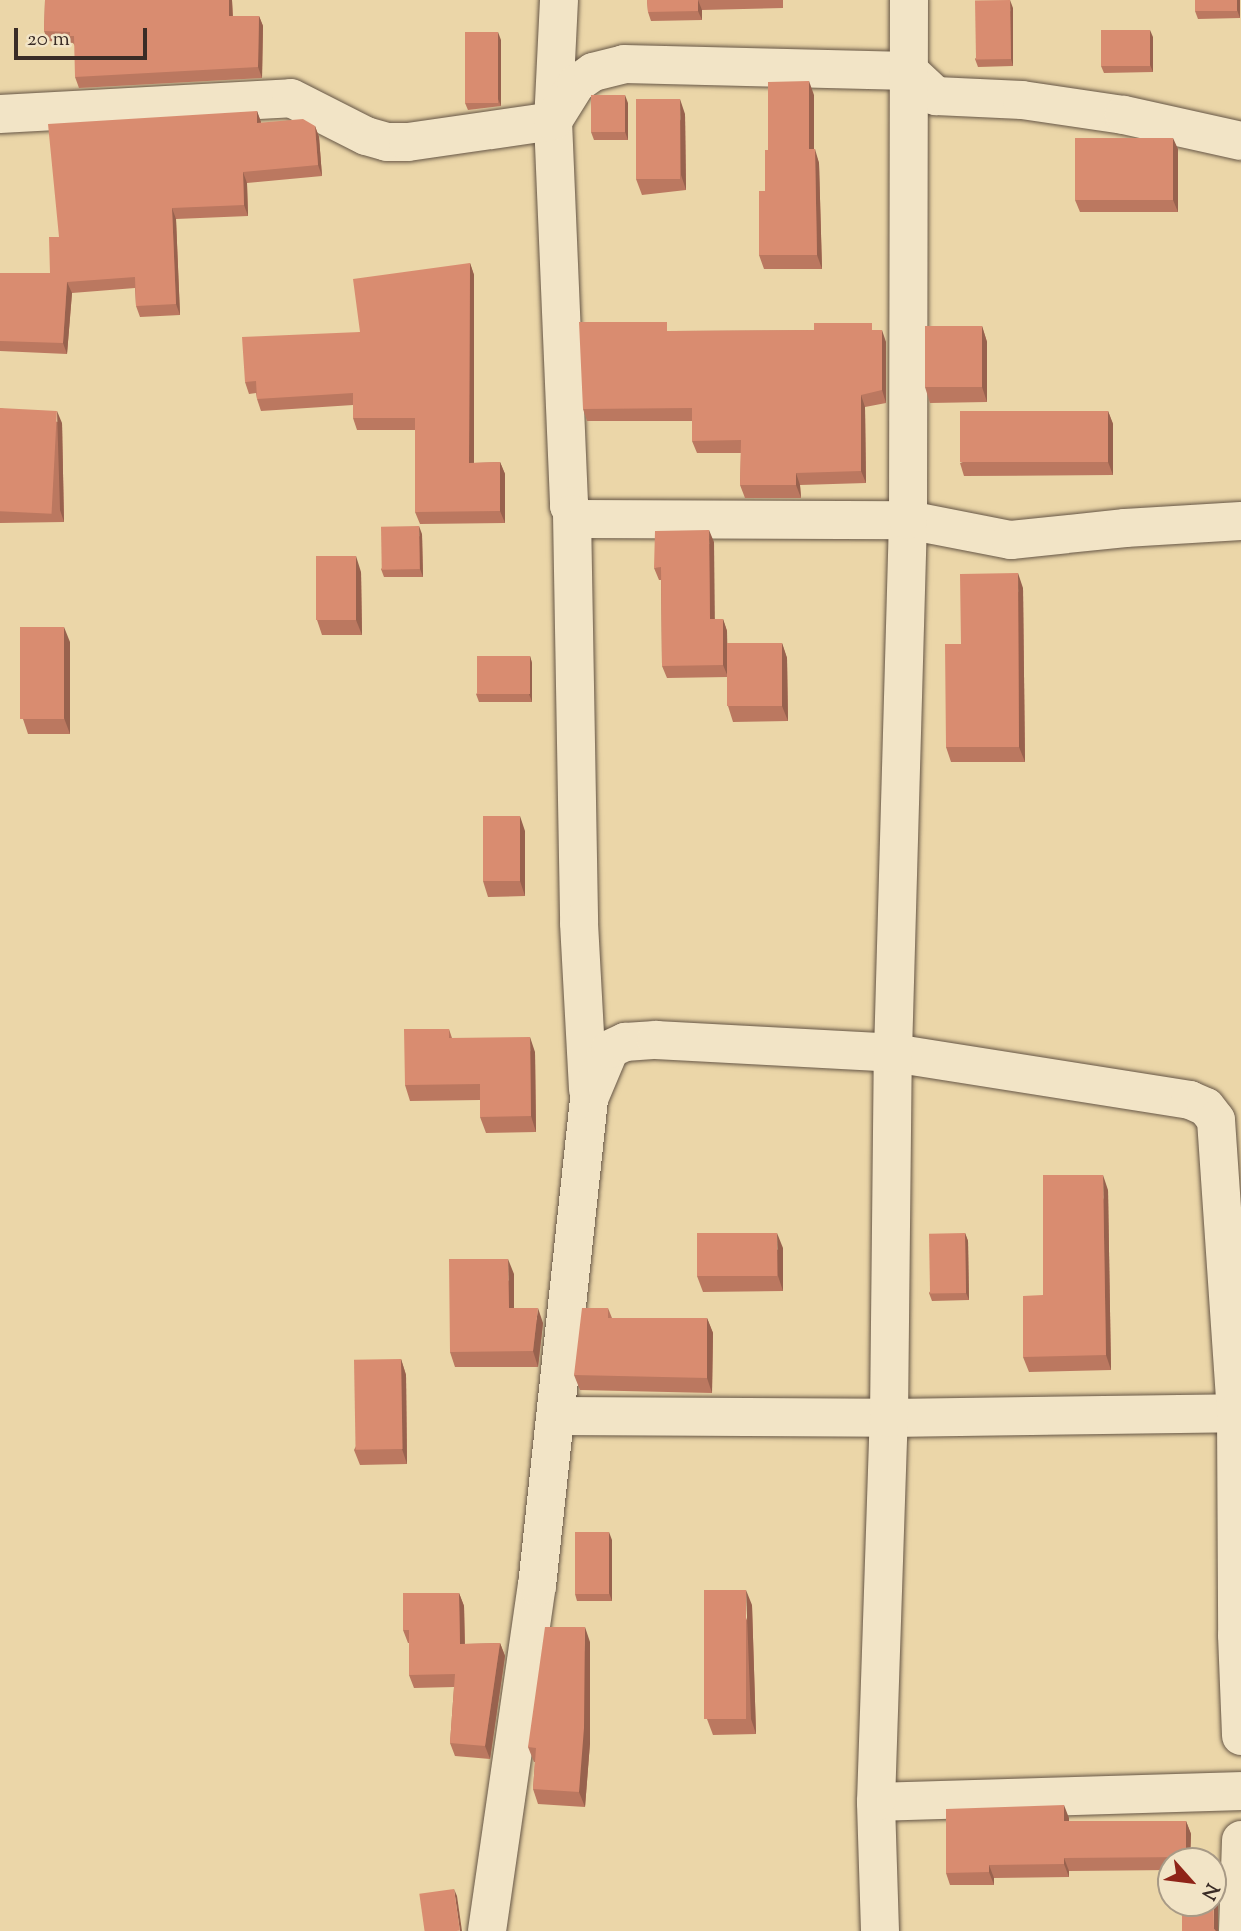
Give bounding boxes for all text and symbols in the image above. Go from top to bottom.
scale bar [18,14,150,58]
text: 20 m [27,25,70,55]
north arrow [1157,1847,1227,1917]
text: N [1194,1878,1225,1904]

